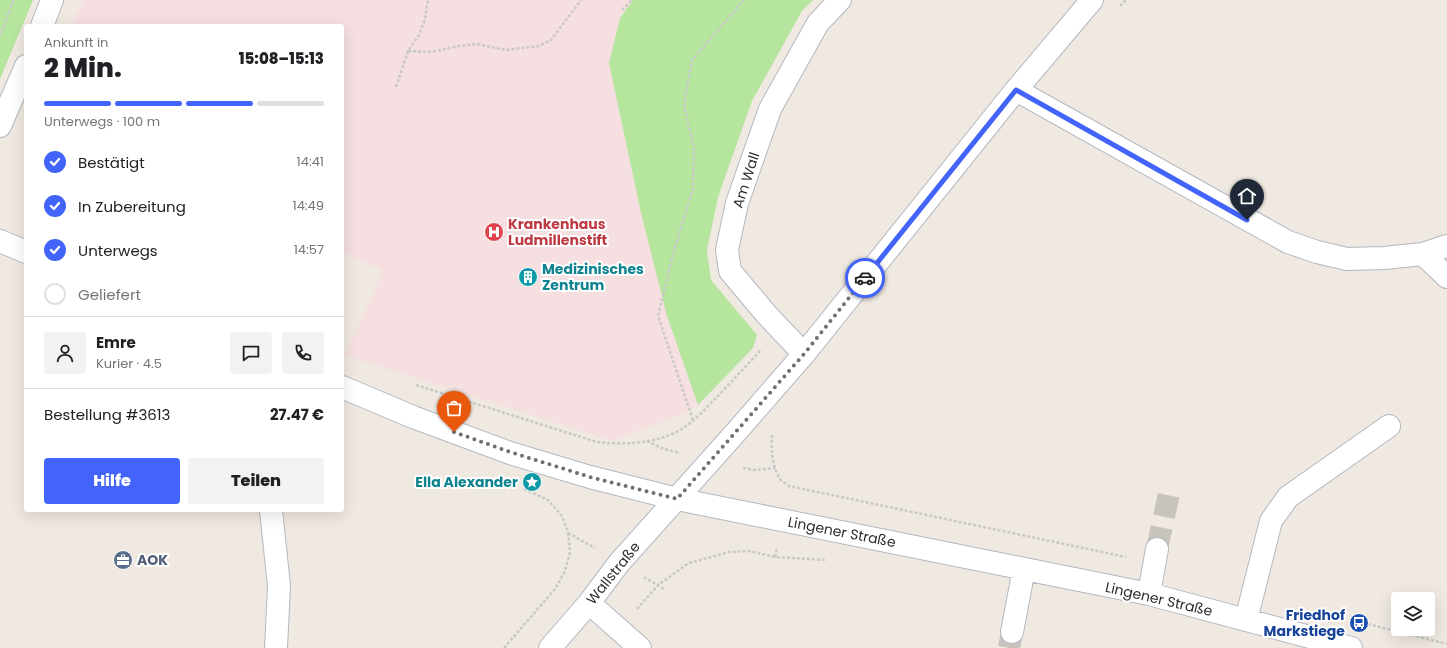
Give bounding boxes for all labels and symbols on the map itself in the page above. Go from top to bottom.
street label: Am Wall [728,150,764,210]
pin [1230,179,1264,220]
place label: Krankenhaus Ludmillenstift [508,214,608,250]
hospital icon: Krankenhaus Ludmillenstift [483,221,505,243]
courier [845,258,885,298]
place label: Medizinisches Zentrum [542,259,644,295]
building icon: Medizinisches Zentrum [517,266,539,288]
pin [437,391,471,432]
place icon: Ella Alexander [521,471,543,493]
place label: Ella Alexander [415,472,518,492]
street label: Lingener Straße [786,512,898,552]
street label: Wallstraße [582,537,645,609]
office icon: AOK [112,549,134,571]
place label: AOK [137,550,168,570]
street label: Lingener Straße [1103,577,1215,621]
place label: Friedhof Markstiege [1264,605,1345,641]
bus stop icon: Friedhof Markstiege [1348,612,1370,634]

